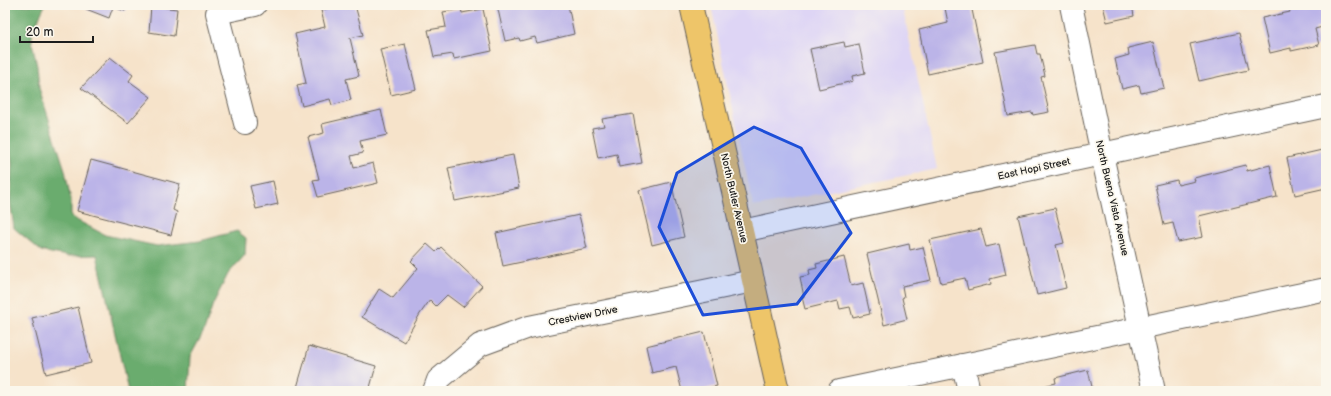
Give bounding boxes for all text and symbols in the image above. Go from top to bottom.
scale bar [20,18,93,44]
text: 20 m [26,25,53,40]
street label: North Buena Vista Avenue [1093,139,1131,257]
street label: North Butler Avenue [718,152,750,244]
street label: East Hopi Street [997,155,1071,183]
street label: Crestview Drive [547,303,619,329]

